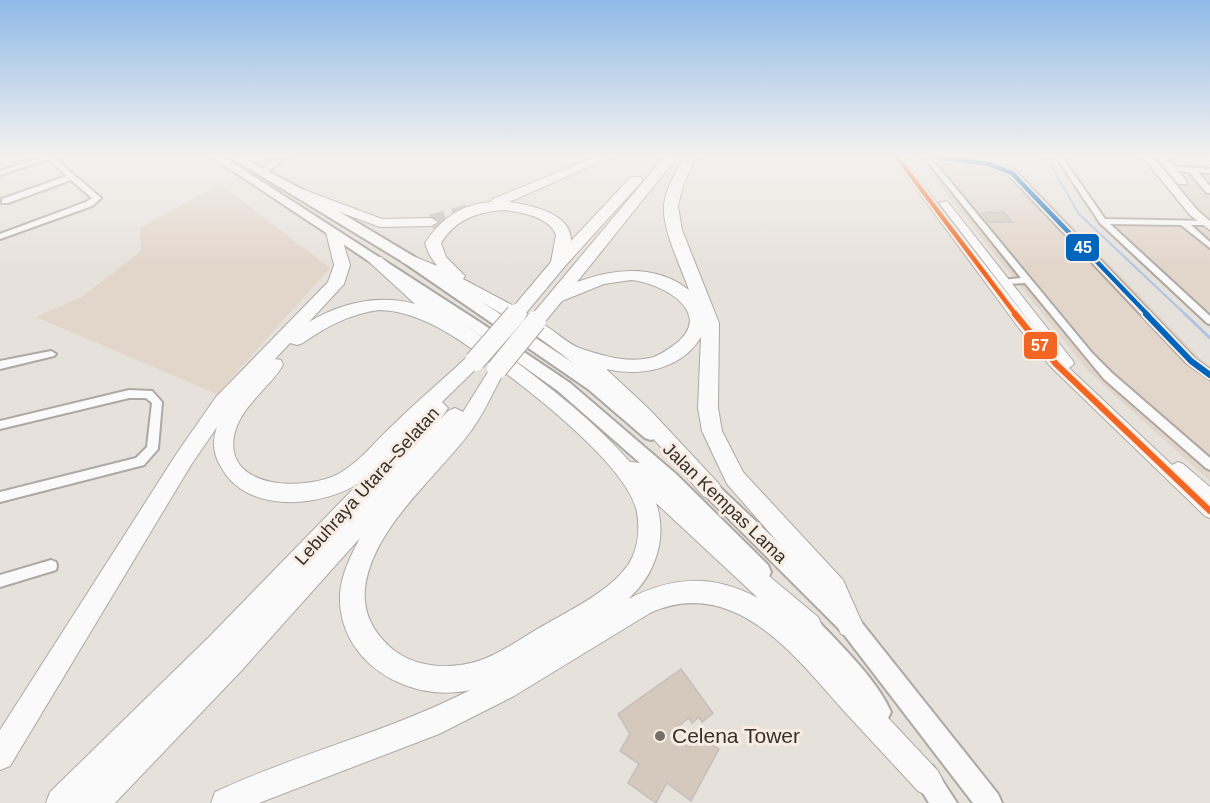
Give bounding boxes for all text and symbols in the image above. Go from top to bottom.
line badge: 45 [1065,233,1100,262]
text: 45 [1074,239,1092,256]
line badge: 57 [1023,331,1058,360]
text: 57 [1031,337,1049,354]
street label: Lebuhraya Utara–Selatan [291,403,443,569]
street label: Jalan Kempas Lama [659,439,792,568]
place label: Celena Tower [672,724,800,747]
marker: Celena Tower [653,729,667,743]

